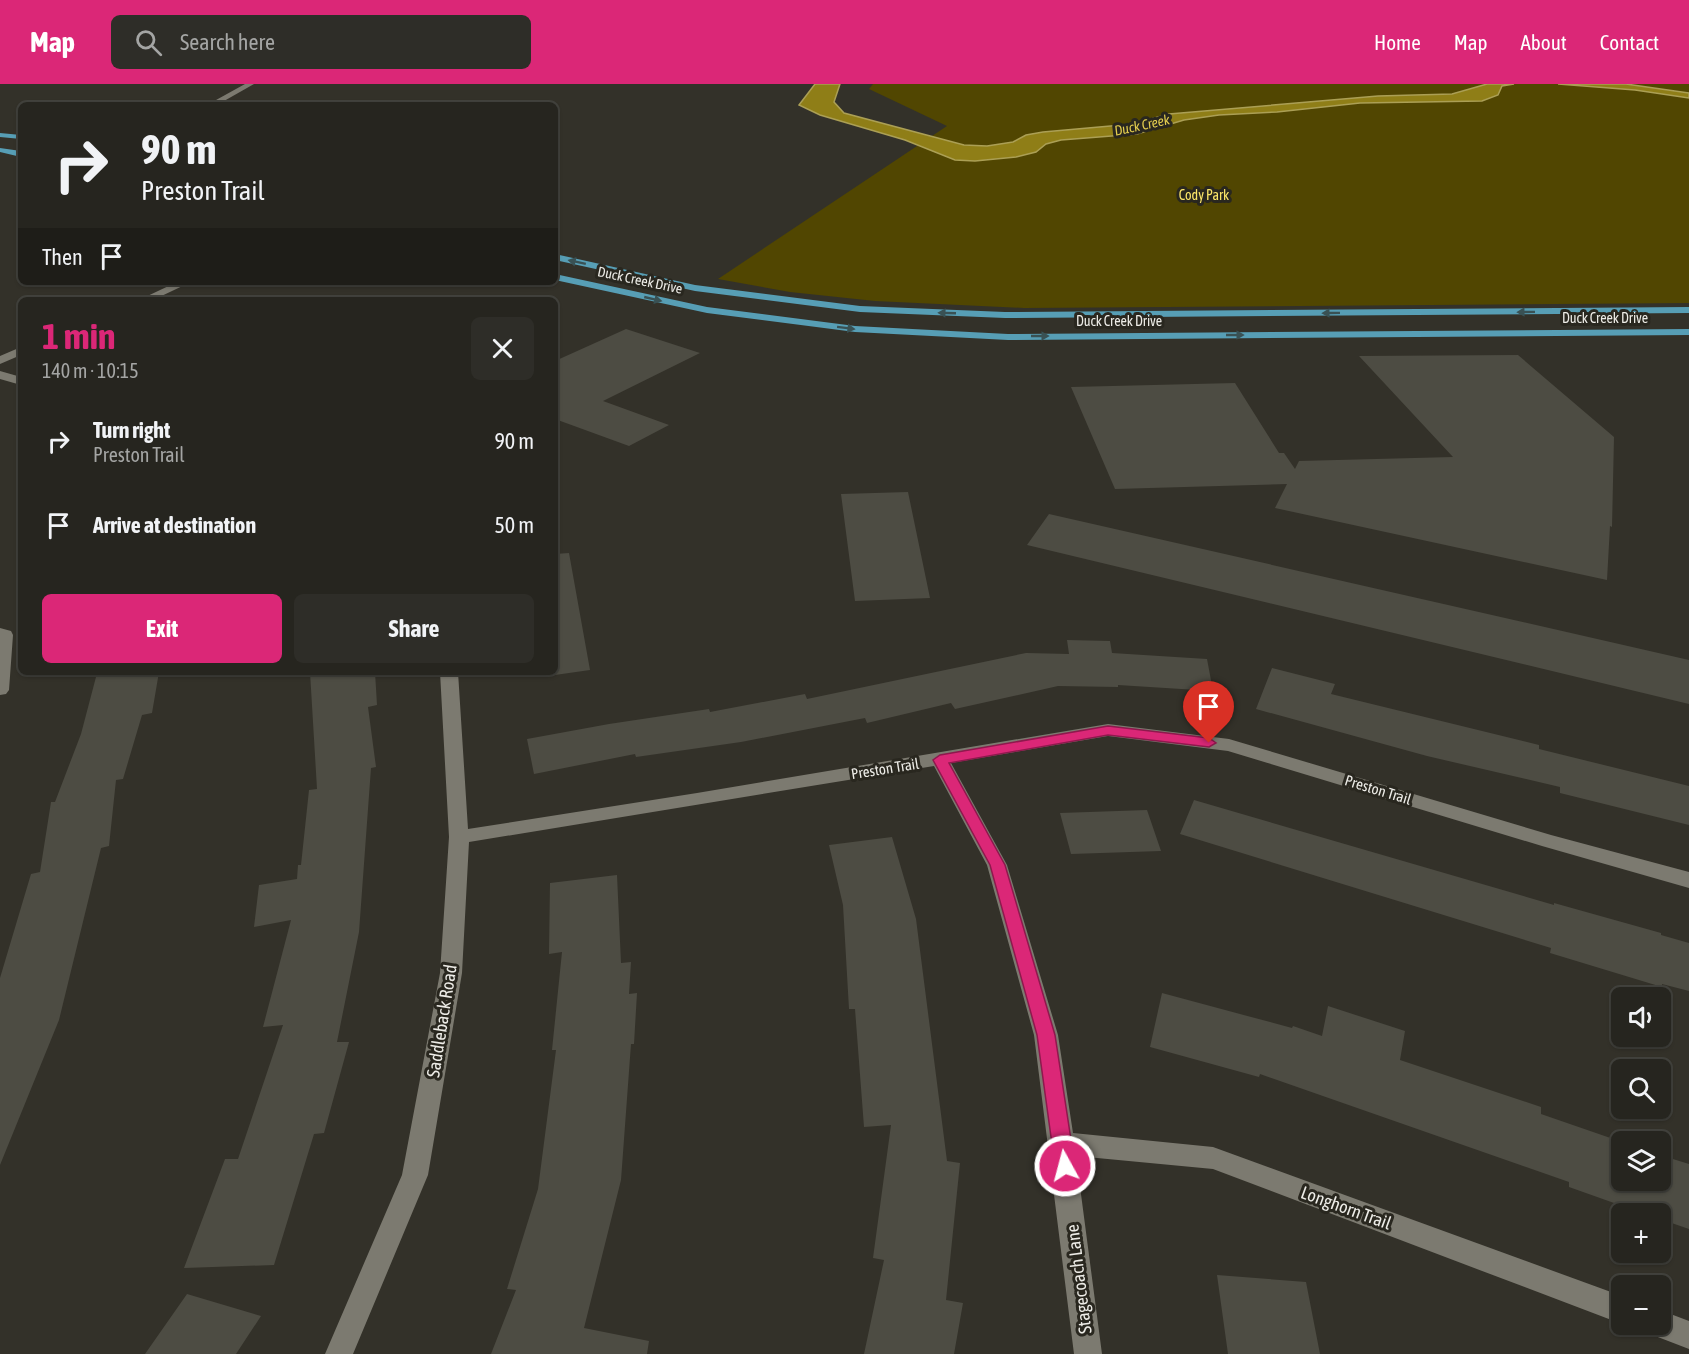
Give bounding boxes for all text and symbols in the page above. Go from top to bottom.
search box [111,15,531,69]
text: Map [30,26,75,58]
icon: search [132,26,165,59]
text: Search here [180,29,275,55]
text: Home [1374,30,1421,54]
text: Map [1454,30,1488,54]
text: About [1521,30,1567,54]
text: Contact [1600,30,1659,54]
water label: Duck Creek [1113,111,1172,139]
text: 90 m [141,125,216,173]
icon: right [42,126,120,204]
text: Preston Trail [141,175,265,206]
park label: Cody Park [1179,187,1229,203]
icon: arrive [95,240,128,273]
text: Then [42,244,83,270]
one-way arrow [567,257,586,266]
street label: Duck Creek Drive [596,263,684,297]
one-way arrow [644,294,662,304]
one-way arrow [1516,307,1535,317]
one-way arrow [937,308,956,317]
one-way arrow [1321,309,1340,318]
street label: Duck Creek Drive [1562,310,1648,326]
street label: Duck Creek Drive [1076,313,1162,329]
text: 1 min [42,315,116,357]
button: close [471,317,534,380]
one-way arrow [836,323,855,333]
one-way arrow [1226,330,1245,340]
one-way arrow [1031,331,1050,341]
text: 140 m · 10:15 [42,359,139,382]
text: Turn right [93,417,170,443]
icon: right [42,425,75,458]
text: 90 m [494,428,534,454]
text: Preston Trail [93,443,185,466]
icon: arrive [42,509,75,542]
text: Arrive at destination [93,512,256,538]
text: 50 m [494,512,534,538]
button: Exit [42,594,282,663]
button: Share [294,594,534,663]
pin [1183,681,1234,743]
icon: arrive [1192,690,1225,723]
street label: Preston Trail [850,755,920,782]
street label: Preston Trail [1343,771,1413,808]
street label: Saddleback Road [422,963,461,1079]
map controls [1611,987,1671,1335]
button: sound [1611,987,1671,1047]
button: search [1611,1059,1671,1119]
button: layers [1611,1131,1671,1191]
position arrow [1033,1134,1097,1198]
street label: Longhorn Trail [1298,1181,1394,1234]
button: + [1611,1203,1671,1263]
street label: Stagecoach Lane [1061,1223,1096,1335]
button: − [1611,1275,1671,1335]

